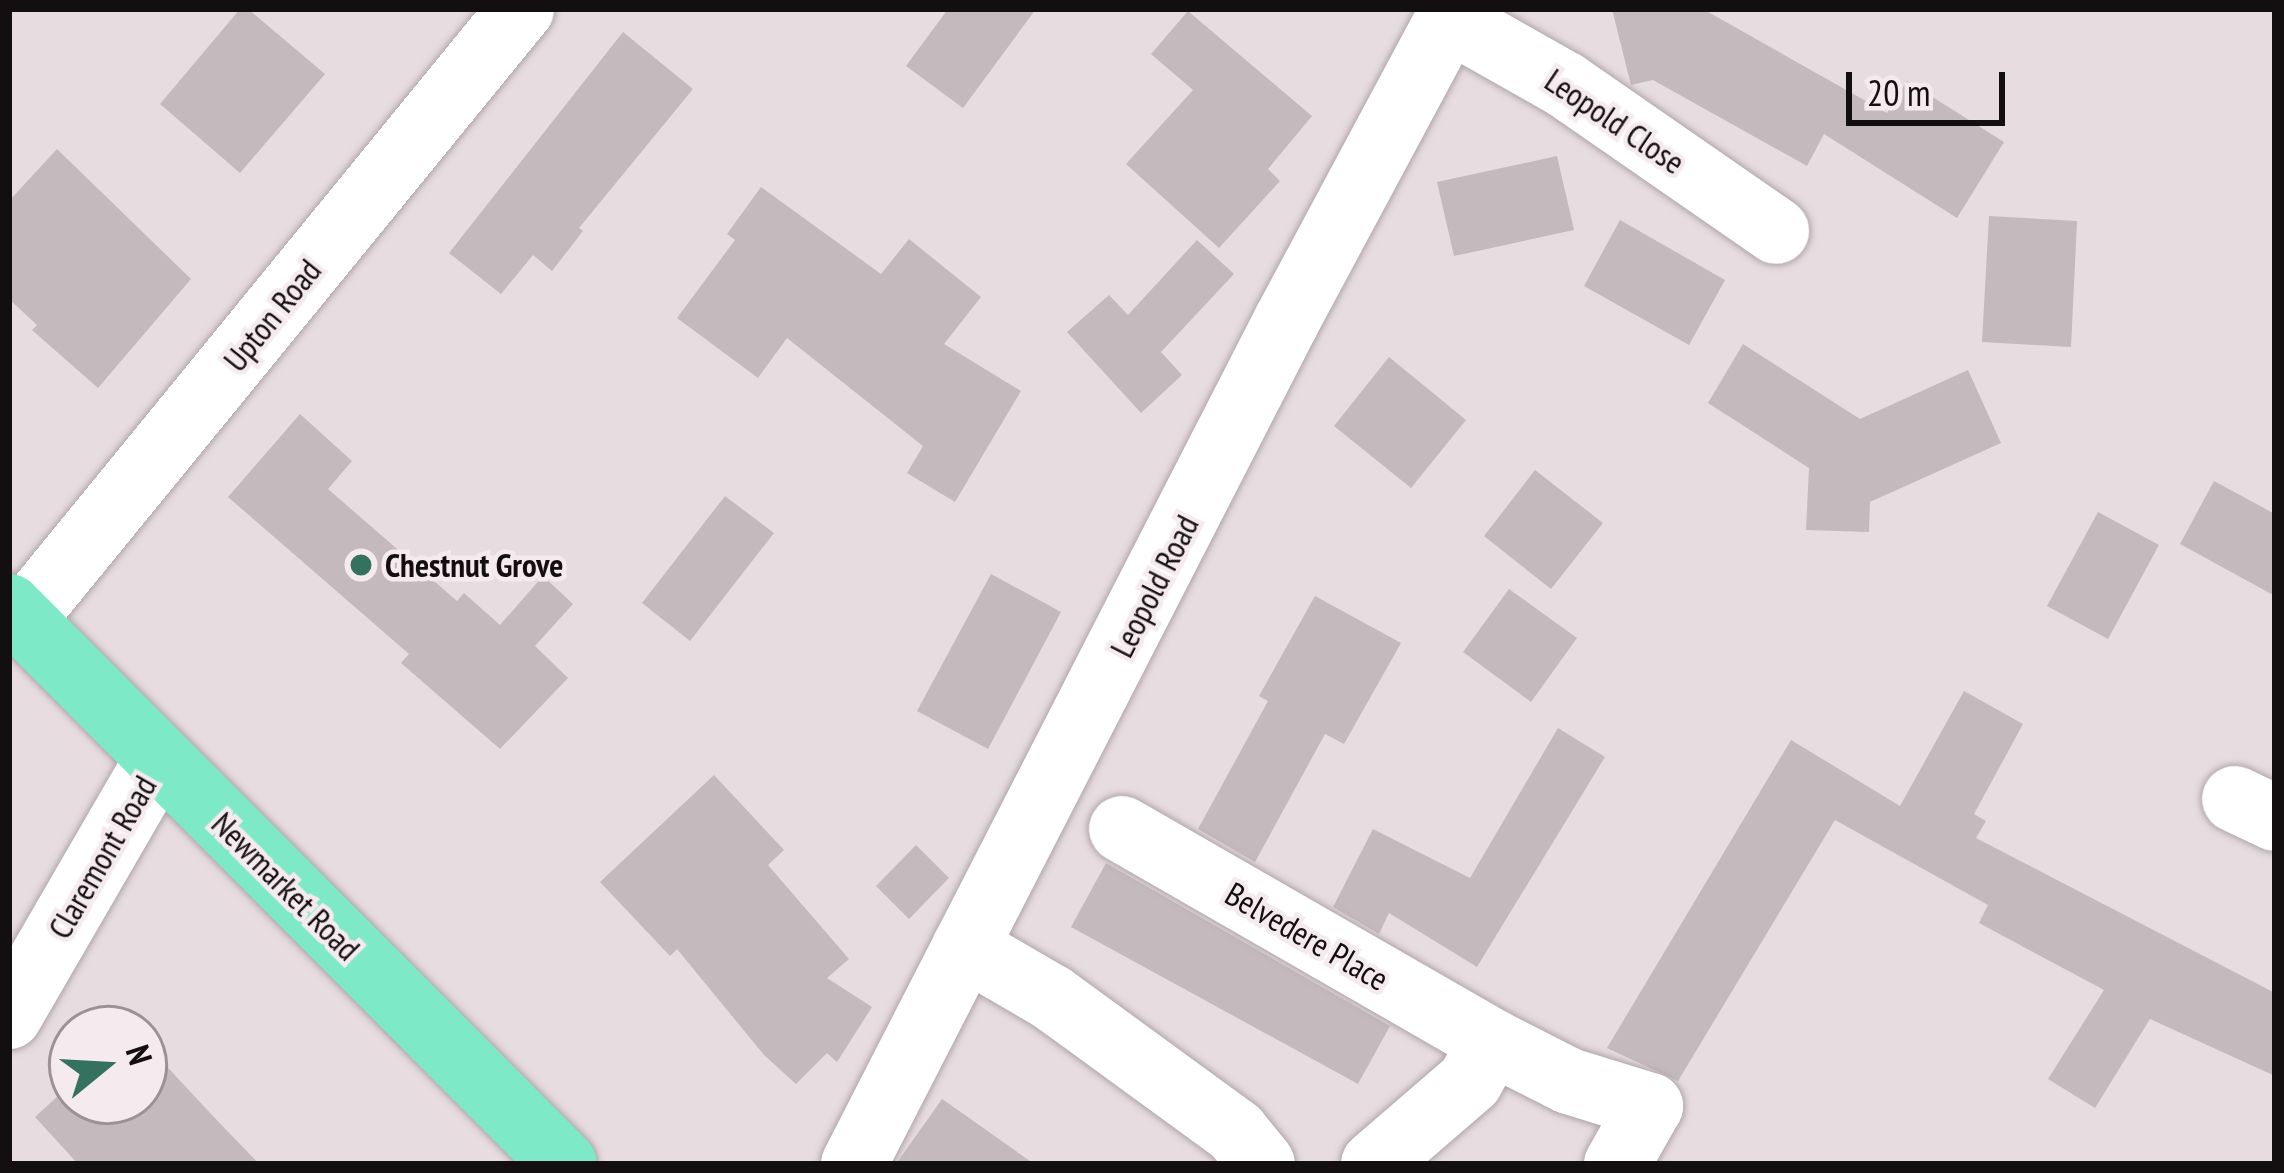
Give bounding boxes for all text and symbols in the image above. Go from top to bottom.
scale bar [1852,48,2011,122]
street label: Leopold Close [1538,60,1692,182]
text: 20 m [1867,69,1930,116]
street label: Upton Road [215,251,329,379]
street label: Leopold Road [1101,509,1207,663]
place label: Chestnut Grove [385,545,564,585]
marker: Chestnut Grove [348,552,374,578]
street label: Claremont Road [40,769,164,945]
street label: Newmarket Road [204,804,368,968]
street label: Belvedere Place [1219,873,1395,999]
north arrow [48,1005,168,1125]
text: N [117,1040,163,1070]

